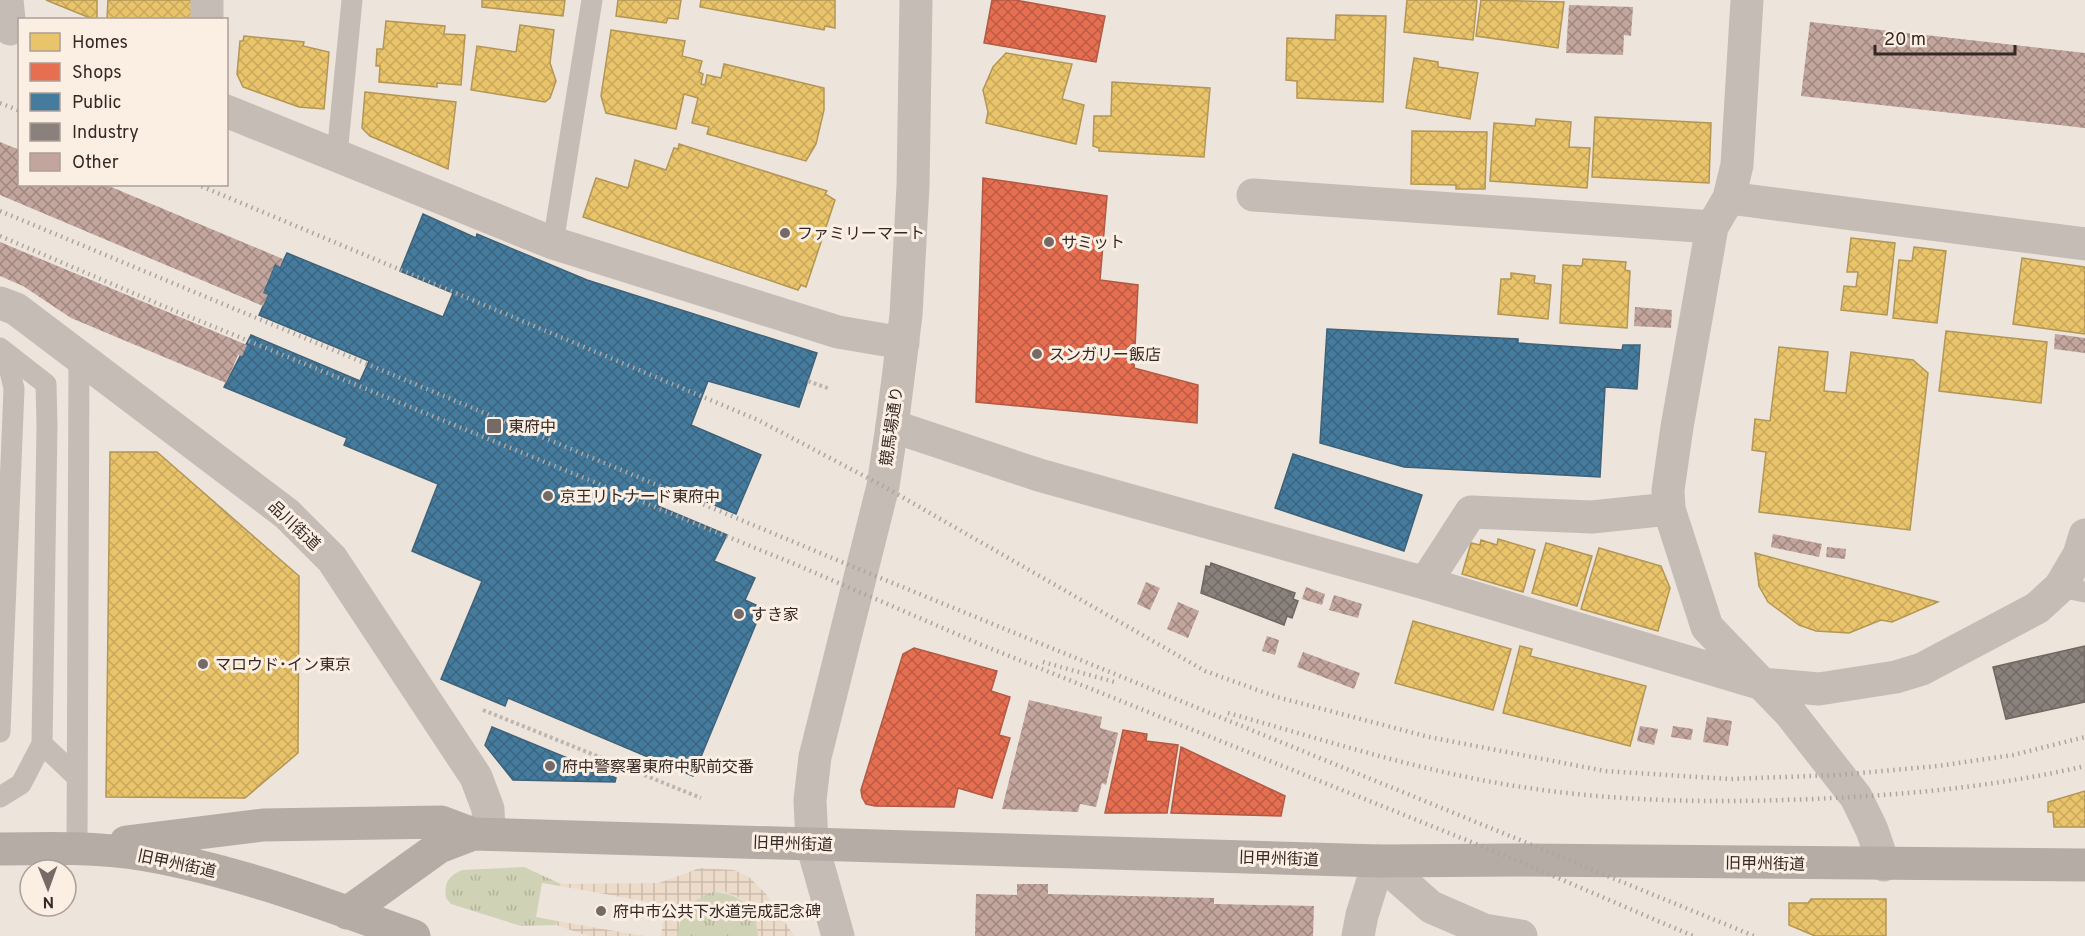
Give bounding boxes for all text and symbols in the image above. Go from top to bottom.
legend [18,18,228,186]
scale bar [1875,18,2014,56]
text: 20 m [1884,29,1926,52]
text: Homes [72,32,128,55]
text: Shops [72,62,122,85]
text: Public [72,92,122,115]
text: Industry [72,122,139,145]
text: Other [72,152,119,175]
place label: ファミリーマート [797,225,925,245]
marker: ファミリーマート [778,226,792,240]
place label: サミット [1061,234,1125,254]
marker: サミット [1042,235,1056,249]
place label: スンガリー飯店 [1049,346,1161,366]
marker: スンガリー飯店 [1030,347,1044,361]
street label: 競馬場通り [878,385,908,467]
marker: 東府中 [485,417,503,435]
place label: 東府中 [508,418,556,438]
place label: 京王リトナード東府中 [560,488,720,508]
marker: 京王リトナード東府中 [541,489,555,503]
street label: 品川街道 [263,497,324,556]
place label: すき家 [751,606,799,626]
marker: すき家 [732,607,746,621]
place label: マロウド･イン東京 [215,656,351,676]
marker: マロウド･イン東京 [196,657,210,671]
place label: 府中警察署東府中駅前交番 [562,758,754,778]
marker: 府中警察署東府中駅前交番 [543,759,557,773]
street label: 旧甲州街道 [753,834,833,856]
street label: 旧甲州街道 [135,847,218,883]
street label: 旧甲州街道 [1239,849,1319,871]
street label: 旧甲州街道 [1725,854,1805,876]
north arrow [18,858,78,918]
text: N [42,891,54,911]
place label: 府中市公共下水道完成記念碑 [613,903,821,923]
marker: 府中市公共下水道完成記念碑 [594,904,608,918]

